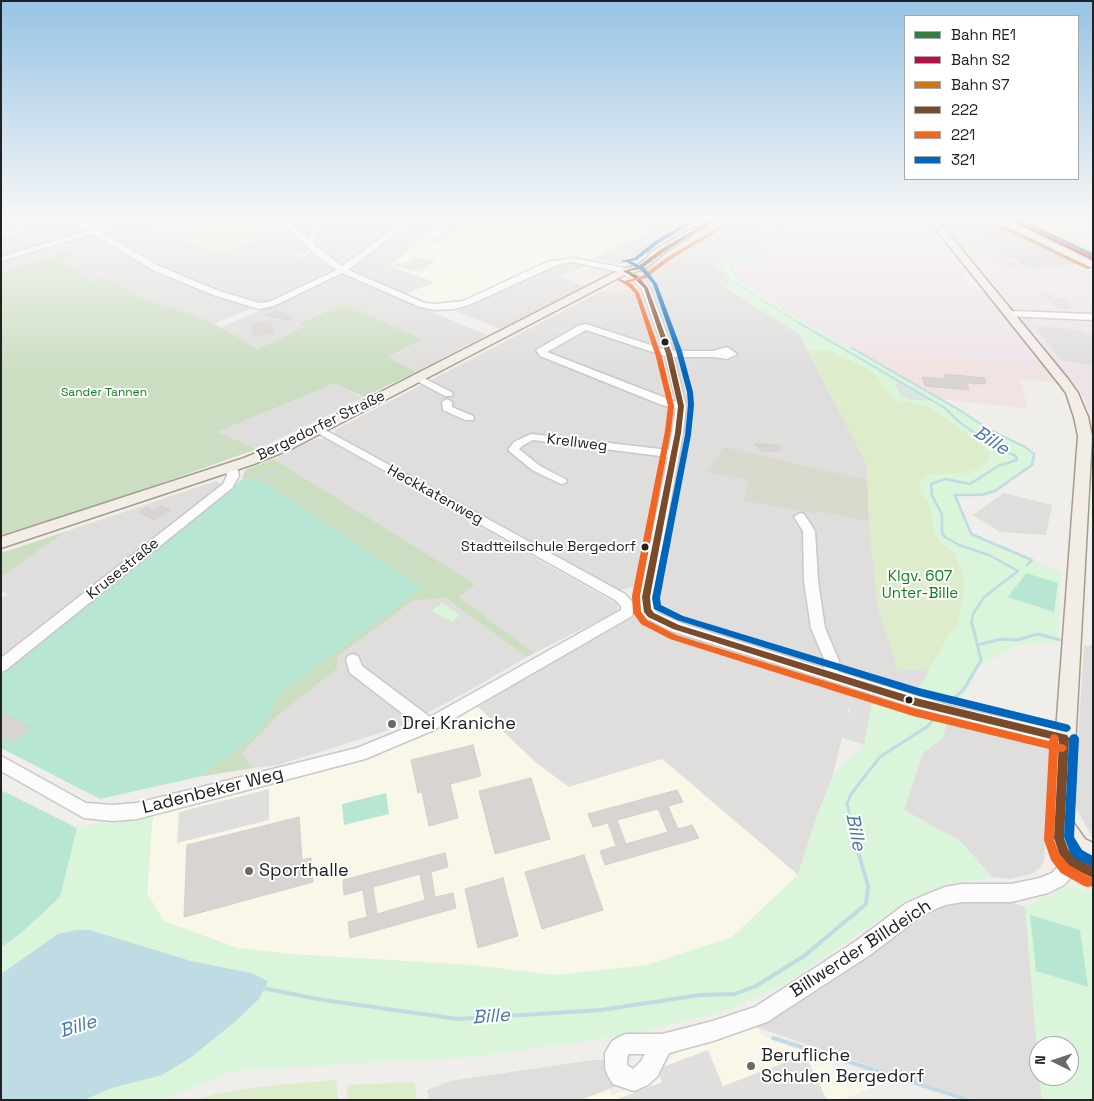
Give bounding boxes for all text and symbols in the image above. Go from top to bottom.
legend [904,15,1079,180]
text: Bahn RE1 [951,25,1016,44]
text: Bahn S2 [951,50,1010,69]
text: Bahn S7 [951,75,1009,94]
text: 222 [951,100,978,119]
text: 221 [951,125,975,144]
text: 321 [951,150,975,169]
unlabelled marker [660,337,670,347]
park label: Sander Tannen [61,386,147,400]
street label: Bergedorfer Straße [254,387,388,465]
water label: Bille [969,421,1013,461]
street label: Krellweg [546,430,608,456]
street label: Heckkatenweg [384,461,486,529]
street label: Krusestraße [83,534,163,604]
place label: Stadtteilschule Bergedorf [461,539,636,555]
marker: Stadtteilschule Bergedorf [640,542,650,552]
park label: Klgv. 607 Unter-Bille [882,568,958,603]
unlabelled marker [904,695,914,705]
place label: Drei Kraniche [402,713,516,735]
marker: Drei Kraniche [386,718,398,730]
street label: Ladenbeker Weg [140,763,286,819]
water label: Bille [840,811,870,853]
place label: Sporthalle [259,860,349,882]
marker: Sporthalle [243,865,255,877]
street label: Billwerder Billdeich [786,895,936,1003]
water label: Bille [471,1004,511,1030]
water label: Bille [57,1011,99,1043]
north arrow [1029,1036,1079,1086]
place label: Berufliche Schulen Bergedorf [761,1045,924,1088]
text: N [1031,1055,1049,1065]
marker: Berufliche Schulen Bergedorf [745,1060,757,1072]

